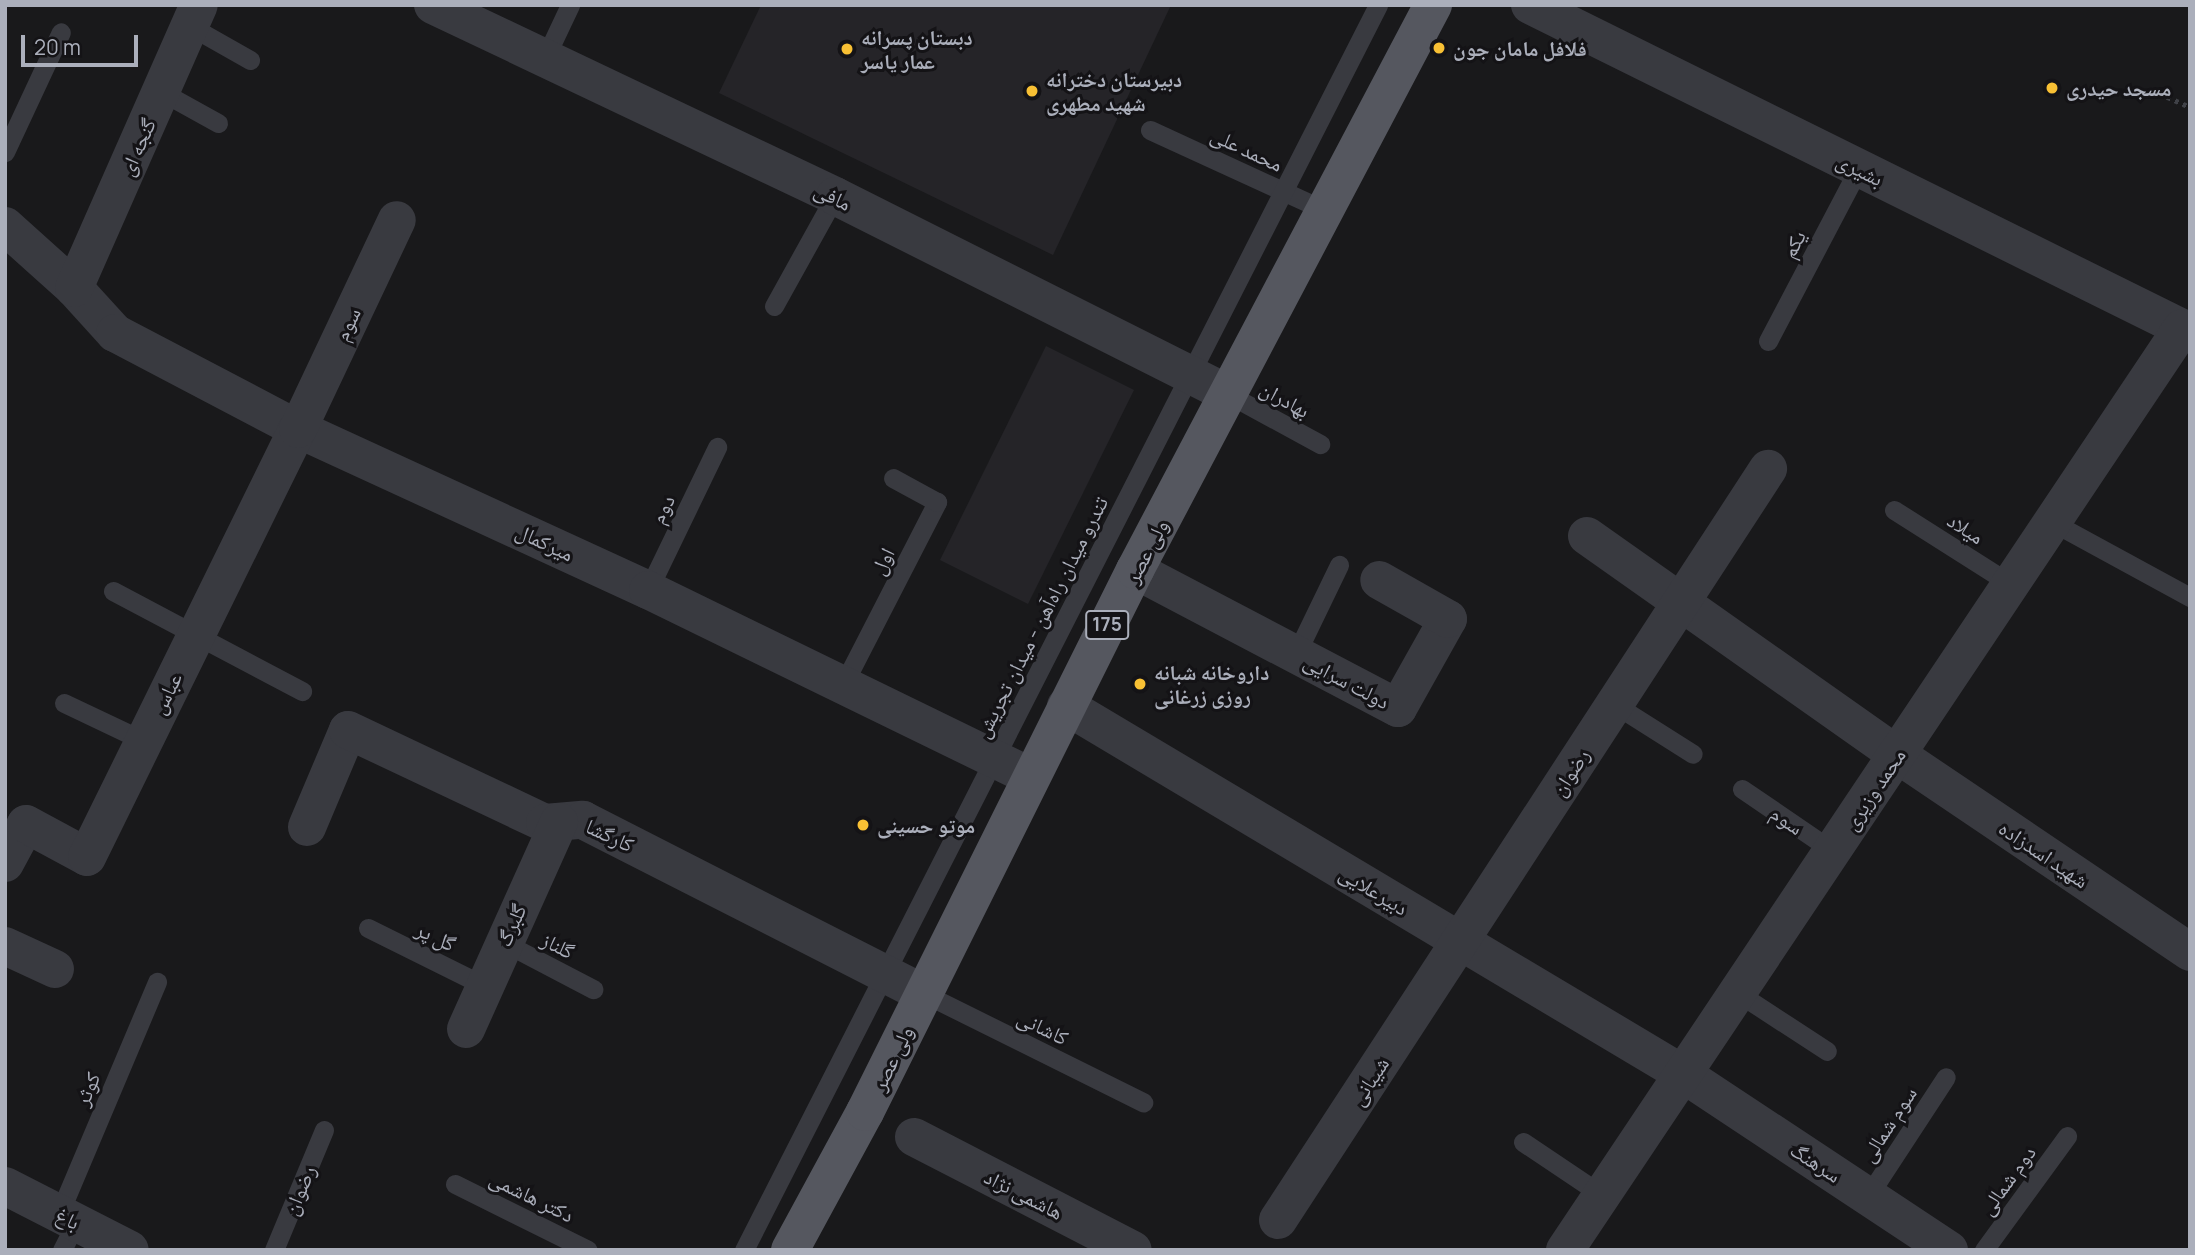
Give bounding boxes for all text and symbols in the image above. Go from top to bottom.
scale bar [24,21,142,65]
place label: دبستان پسرانه عمار یاسر [861,24,973,74]
text: 20 m [34,33,81,61]
place label: فلافل مامان جون [1453,35,1587,61]
marker: فلافل مامان جون [1431,40,1447,56]
marker: دبستان پسرانه عمار یاسر [839,41,855,57]
place label: دبیرستان دخترانه شهید مطهری [1046,66,1182,116]
place label: مسجد حیدری [2066,75,2171,101]
marker: مسجد حیدری [2044,80,2060,96]
marker: دبیرستان دخترانه شهید مطهری [1024,83,1040,99]
street label: گنجه ای [113,114,161,180]
street label: محمد علی [1207,121,1287,177]
street label: بشیری [1833,147,1887,191]
street label: مافی [810,176,856,216]
street label: یکم [1775,226,1811,262]
street label: سوم [328,303,366,345]
street label: بهادران [1256,375,1314,423]
street label: دوم [644,491,680,527]
street label: تندرو میدان راه‌آهن - میدان تجریش [969,492,1113,742]
street label: میلاد [1943,507,1989,549]
street label: ولی عصر [1119,515,1173,587]
street label: میرکمال [512,518,578,566]
street label: اول [865,543,899,579]
road number: 175 [1084,610,1130,640]
street label: دولت سرایی [1300,648,1394,714]
place label: داروخانه شبانه روزی زرغانی [1154,659,1269,709]
street label: عباس [145,668,187,718]
marker: داروخانه شبانه روزی زرغانی [1132,676,1148,692]
street label: رضوان [1545,743,1595,801]
street label: محمد وزیری [1838,743,1910,835]
street label: سوم [1766,800,1808,840]
place label: موتو حسینی [877,812,975,838]
street label: کارگشا [582,813,638,857]
street label: شهید اسدزاده [1994,815,2094,893]
marker: موتو حسینی [855,817,871,833]
street label: دبیرعلایی [1335,860,1413,920]
street label: گلبرگ [491,900,531,950]
street label: گل پر [412,916,460,956]
street label: گلناز [537,926,579,964]
street label: کاشانی [1013,1004,1073,1050]
street label: ولی عصر [866,1022,918,1094]
street label: شیبانی [1344,1052,1394,1110]
street label: کوثر [69,1068,105,1110]
street label: سوم شمالی [1854,1082,1922,1166]
street label: سرهنگ [1786,1136,1846,1188]
street label: دوم شمالی [1973,1140,2041,1220]
street label: رضوان [277,1161,321,1219]
street label: هاشمی نژاد [980,1163,1068,1225]
street label: دکتر هاشمی [486,1165,578,1227]
street label: باغ [52,1201,84,1235]

